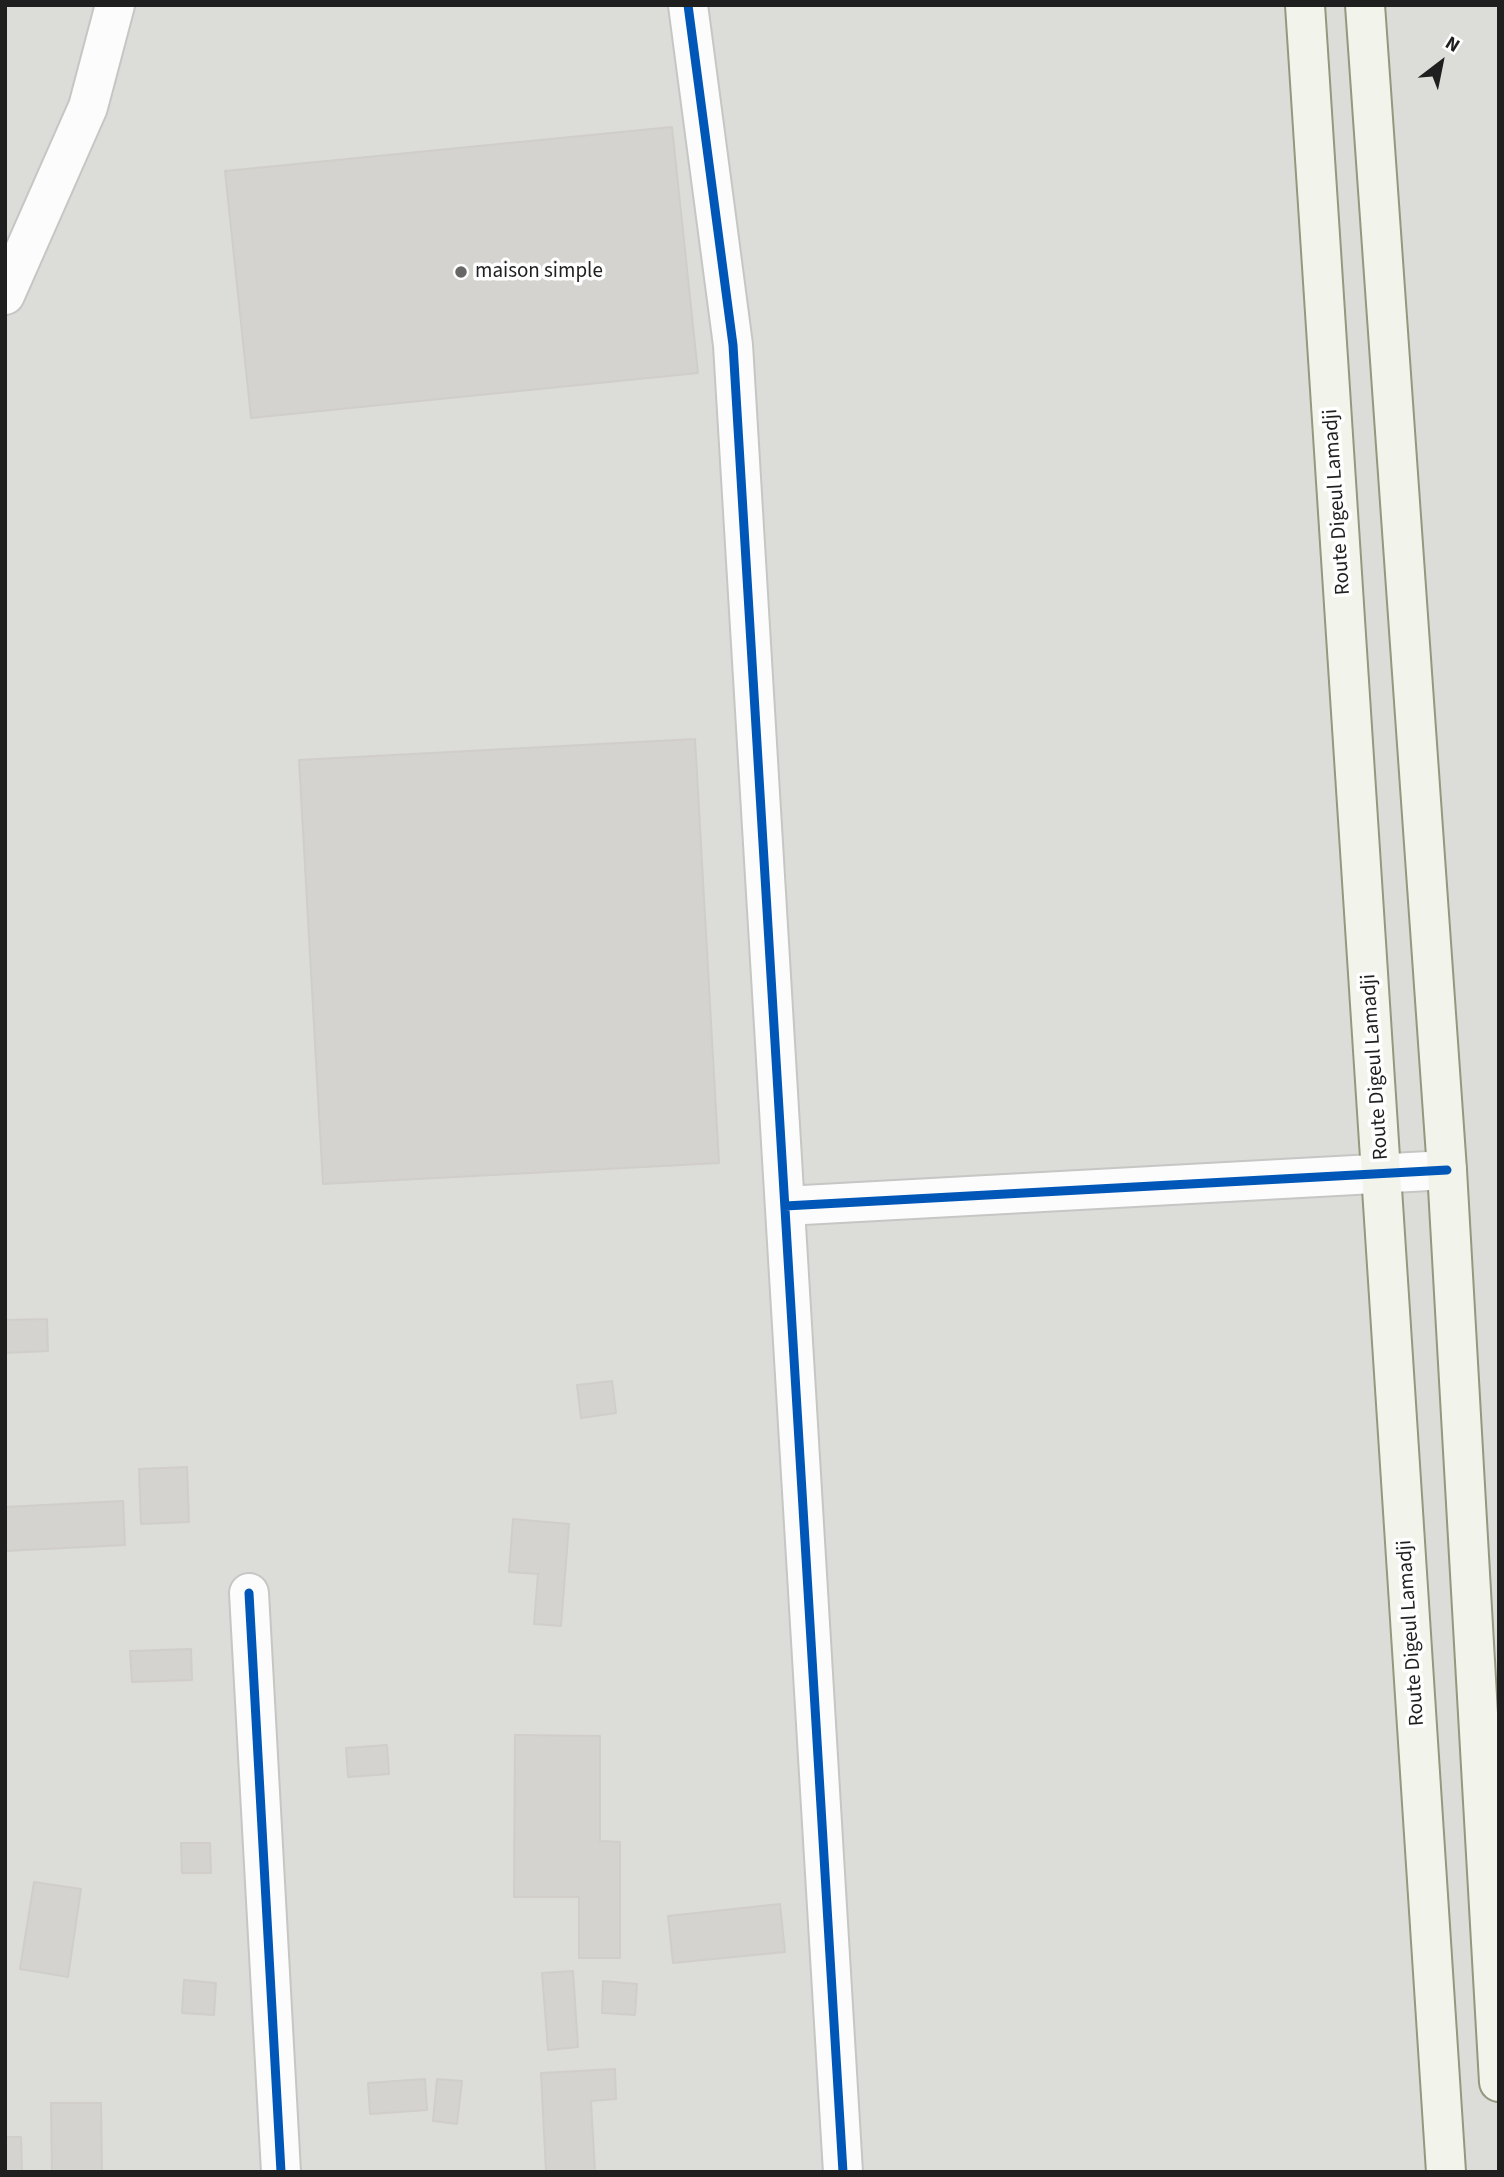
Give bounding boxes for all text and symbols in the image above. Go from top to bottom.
north arrow [1406,28,1476,98]
text: N [1440,30,1465,60]
place label: maison simple [475,259,603,285]
marker: maison simple [453,264,469,280]
street label: Route Digeul Lamadji [1319,408,1357,596]
street label: Route Digeul Lamadji [1357,973,1395,1161]
street label: Route Digeul Lamadji [1393,1539,1431,1727]

